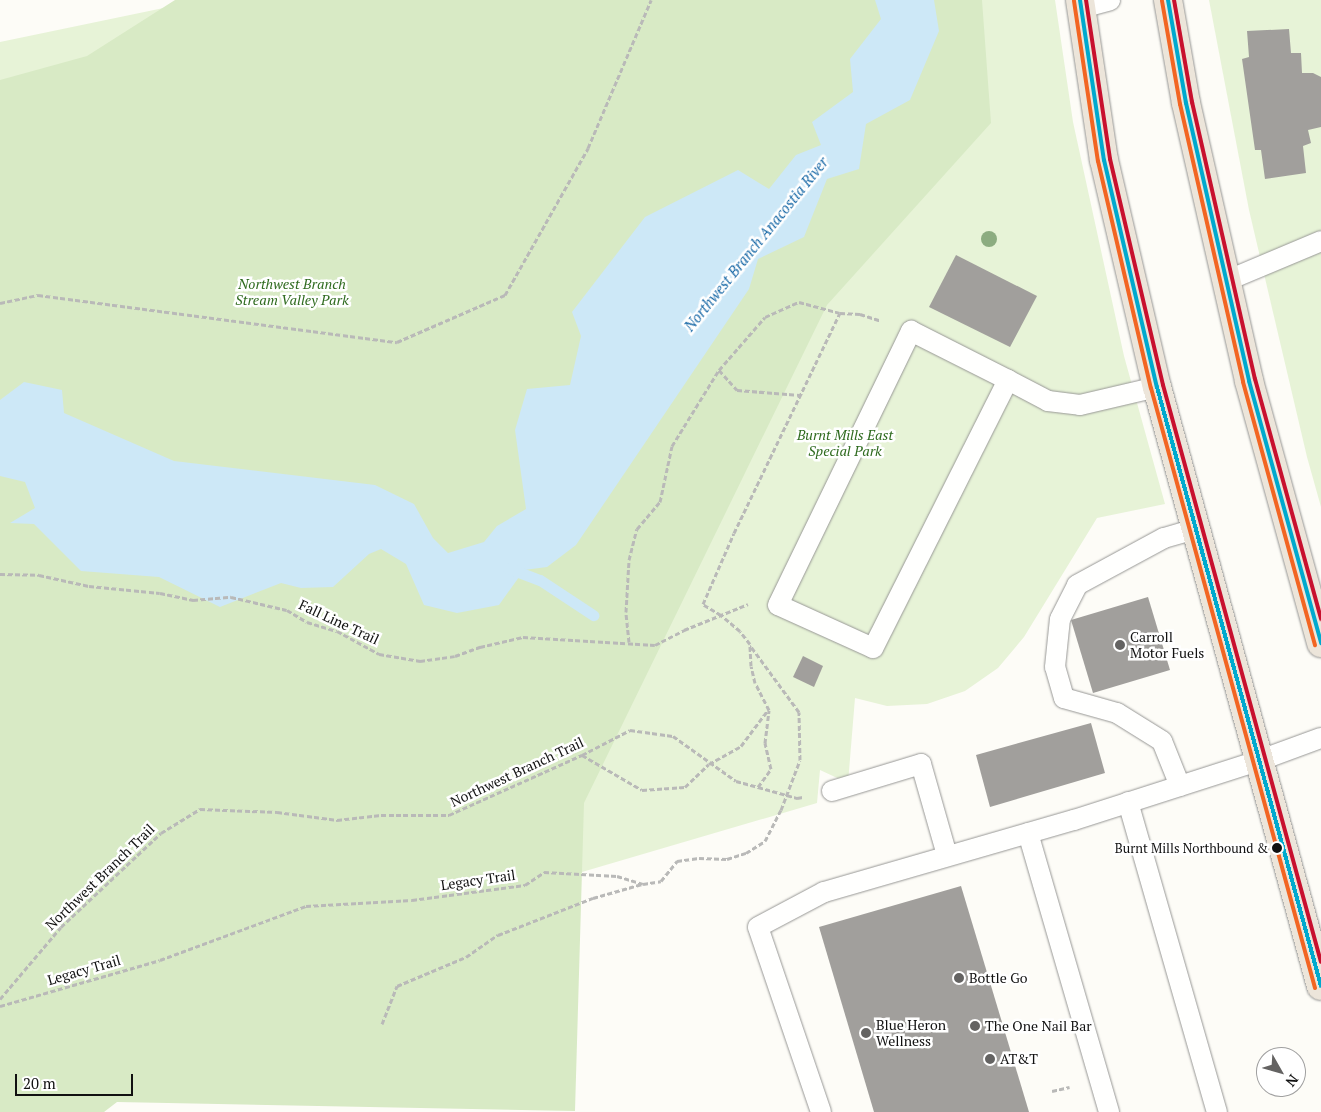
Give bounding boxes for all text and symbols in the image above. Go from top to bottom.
water label: Northwest Branch Anacostia River [680,153,832,335]
park label: Northwest Branch Stream Valley Park [235,276,349,308]
park label: Burnt Mills East Special Park [797,427,893,460]
street label: Fall Line Trail [296,596,382,648]
place label: Carroll Motor Fuels [1130,629,1204,662]
marker: Carroll Motor Fuels [1114,639,1126,651]
street label: Northwest Branch Trail [448,734,586,810]
street label: Northwest Branch Trail [42,821,158,933]
place label: Burnt Mills Northbound & [1115,840,1268,856]
marker: Burnt Mills Northbound & [1272,843,1282,853]
street label: Legacy Trail [440,866,516,894]
street label: Legacy Trail [46,952,122,988]
place label: Bottle Go [969,970,1028,986]
marker: Bottle Go [953,972,965,984]
place label: Blue Heron Wellness [876,1017,946,1050]
place label: The One Nail Bar [985,1018,1092,1034]
marker: The One Nail Bar [969,1020,981,1032]
marker: Blue Heron Wellness [860,1027,872,1039]
north arrow [1256,1047,1306,1097]
place label: AT&T [1000,1051,1038,1067]
marker: AT&T [984,1053,996,1065]
scale bar [18,1064,135,1096]
text: N [1282,1071,1303,1091]
text: 20 m [23,1073,56,1093]

